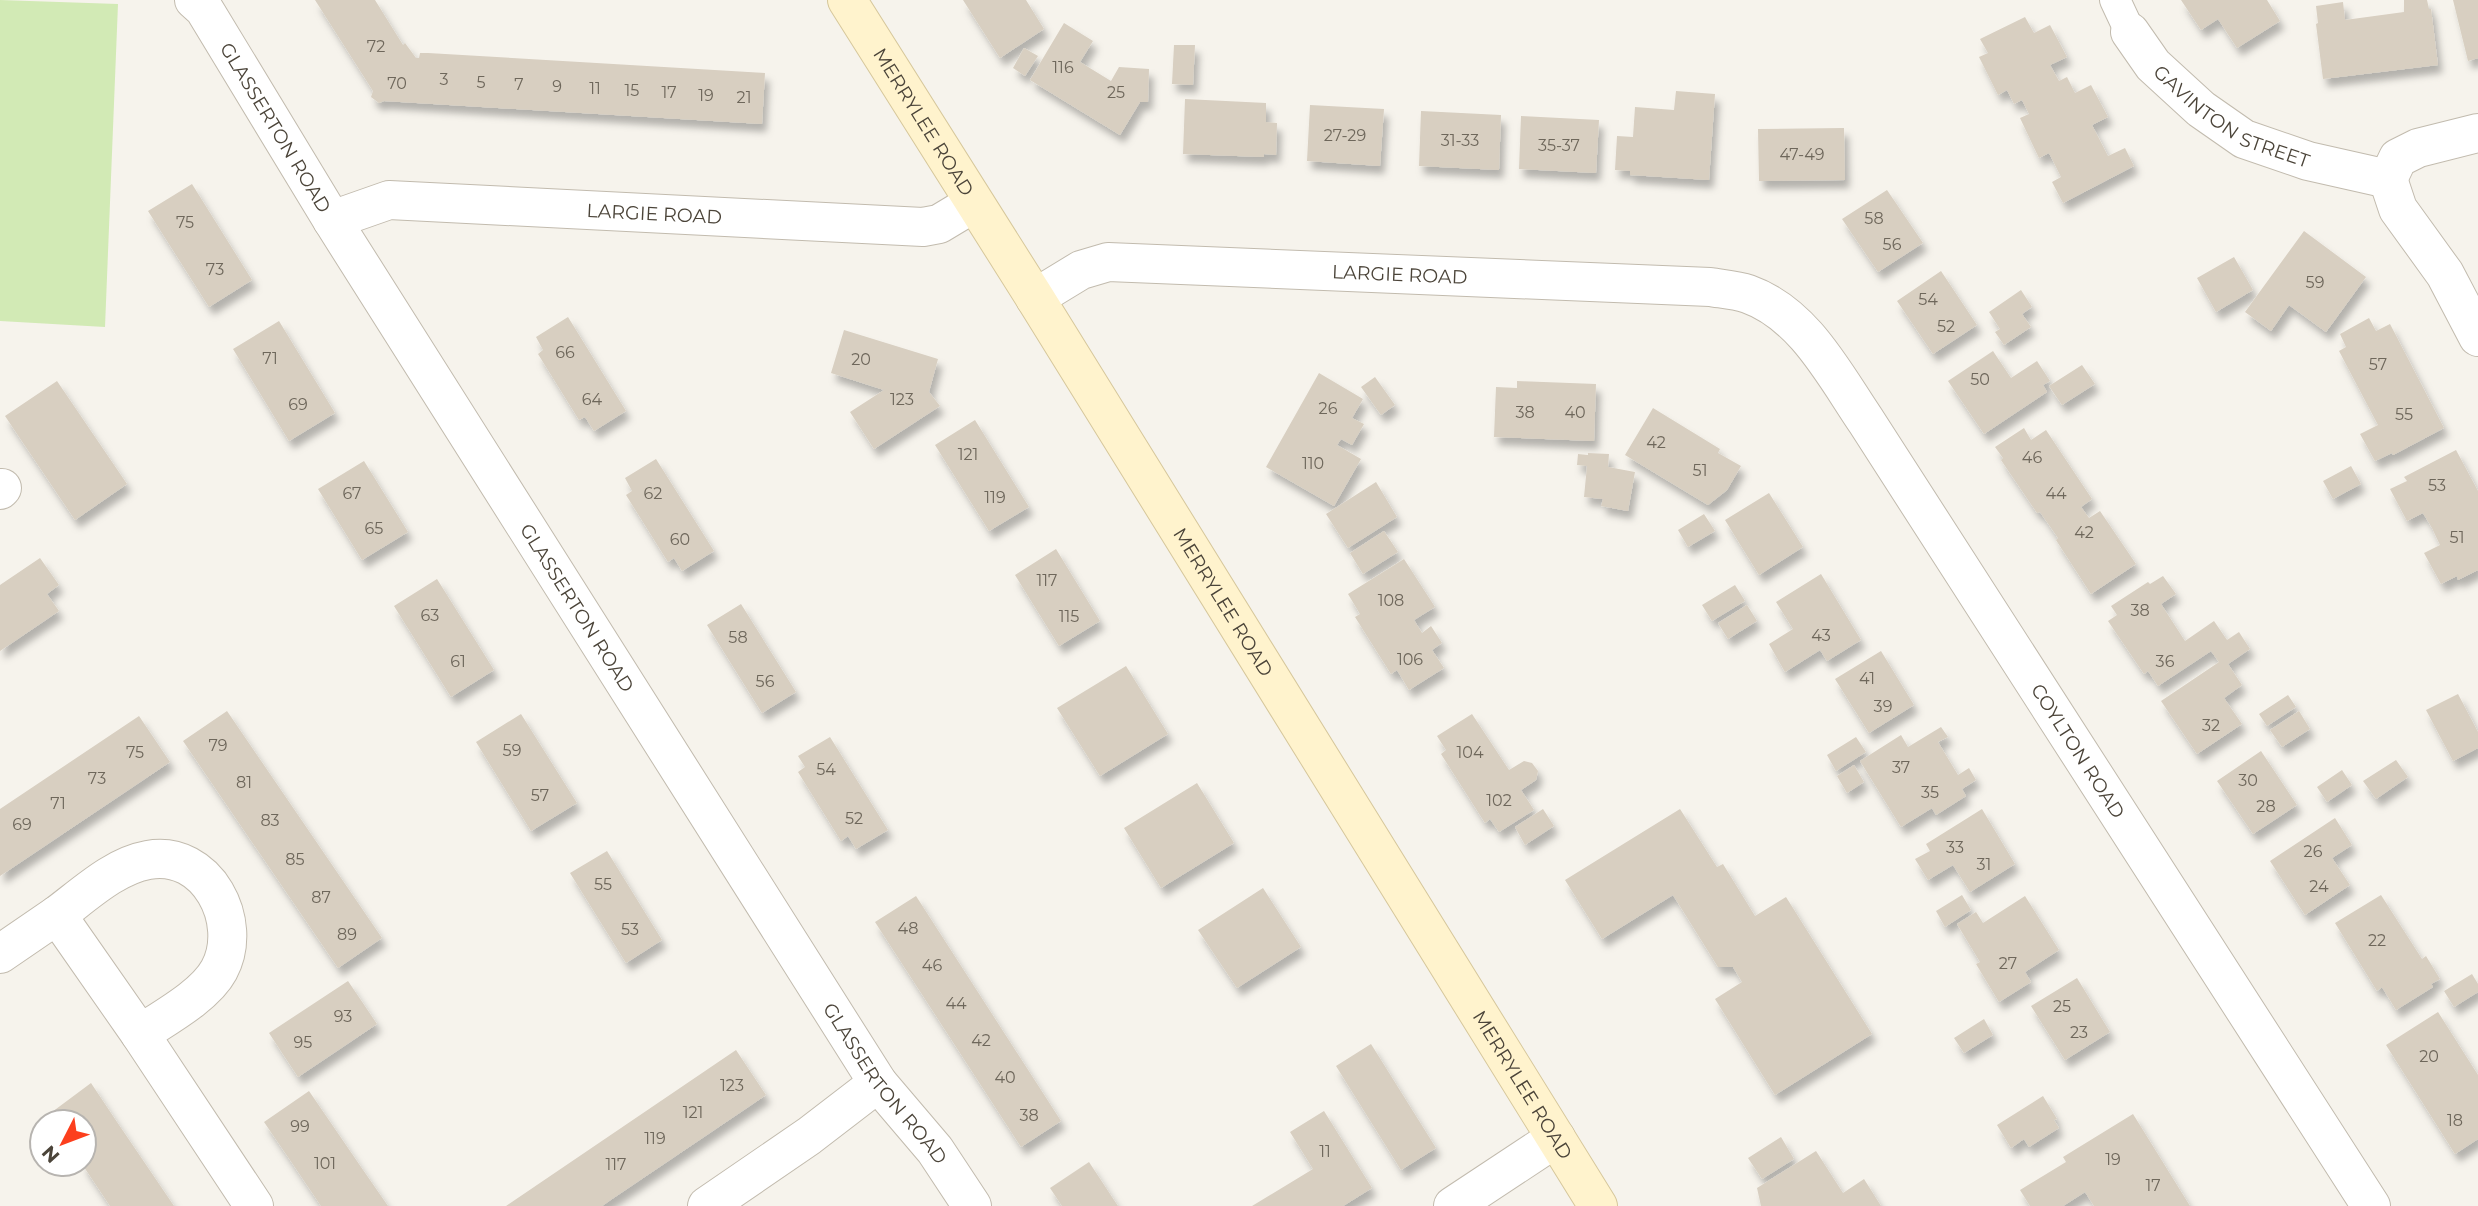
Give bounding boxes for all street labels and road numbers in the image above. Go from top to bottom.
street label: GLASSERTON ROAD [215,38,336,217]
street label: MERRYLEE ROAD [868,44,979,200]
street label: GAVINTON STREET [2149,60,2313,173]
street label: LARGIE ROAD [586,199,723,229]
street label: LARGIE ROAD [1332,260,1468,289]
street label: GLASSERTON ROAD [515,519,639,697]
street label: MERRYLEE ROAD [1168,524,1278,681]
street label: COYLTON ROAD [2026,679,2130,823]
street label: GLASSERTON ROAD [818,999,952,1168]
street label: MERRYLEE ROAD [1468,1006,1577,1163]

